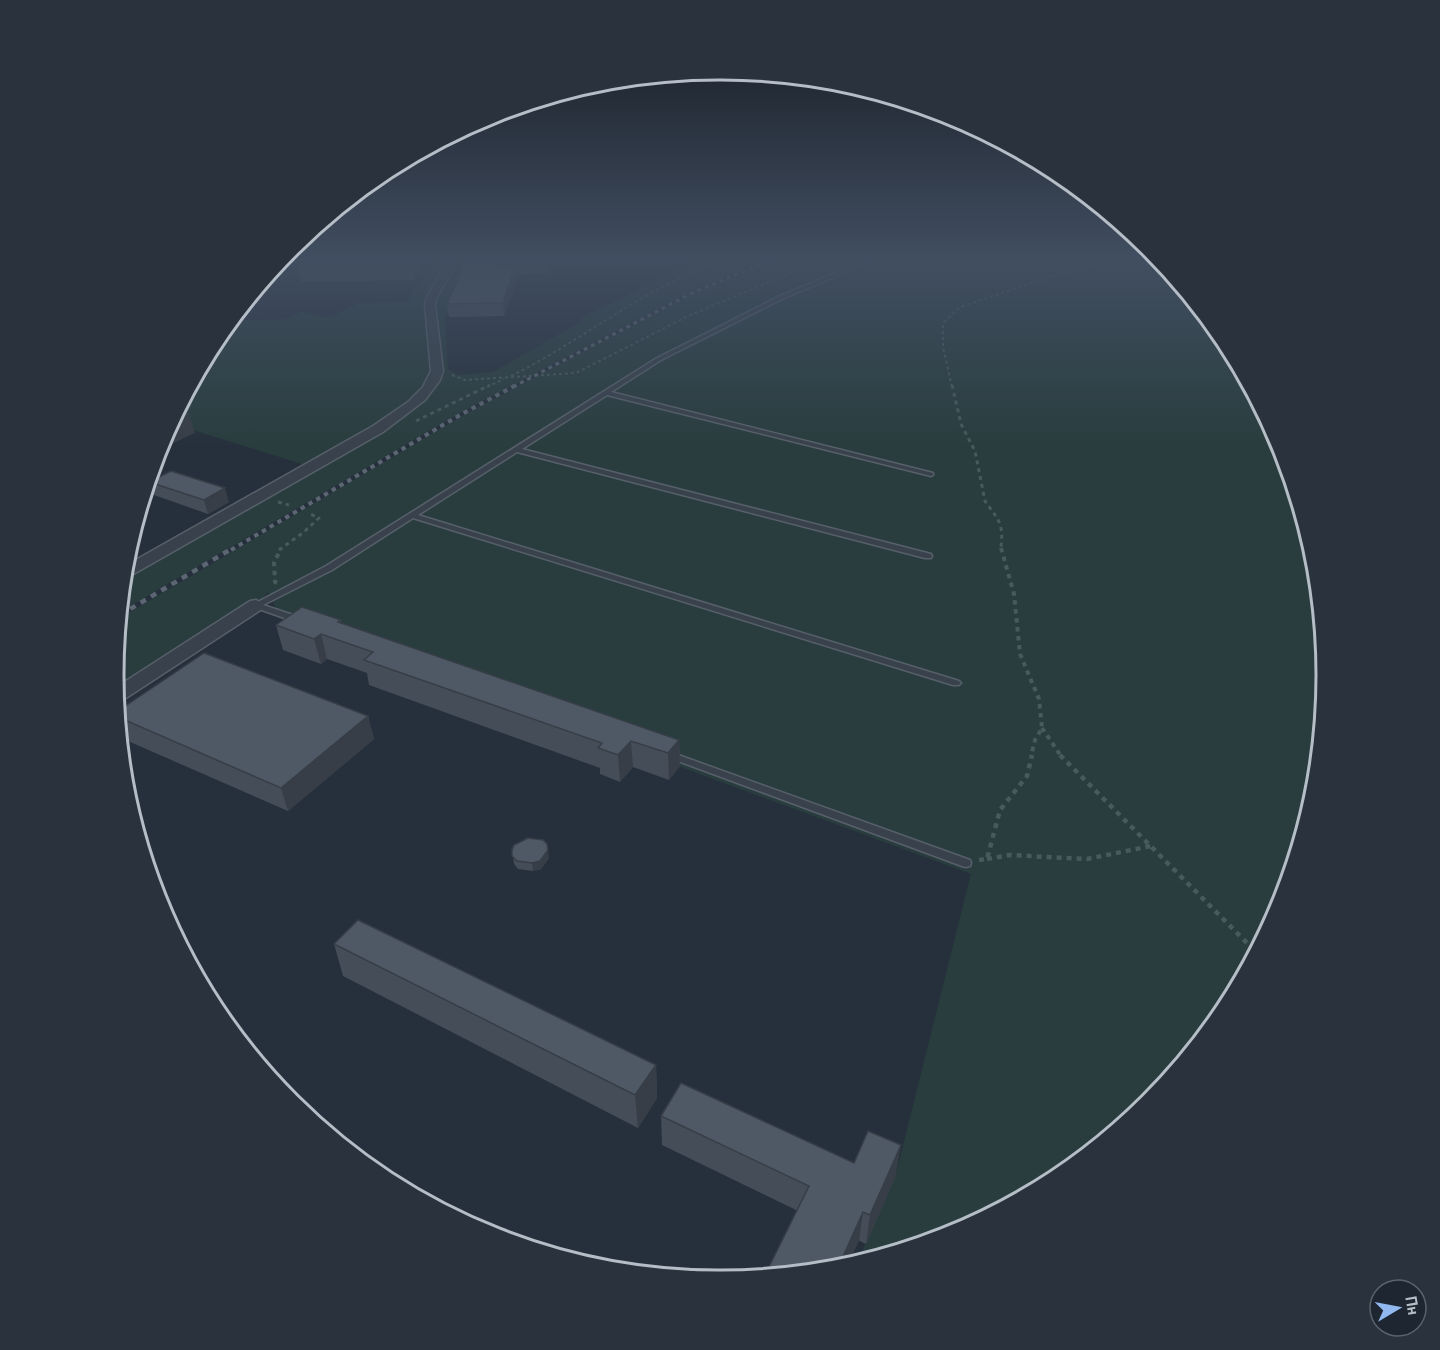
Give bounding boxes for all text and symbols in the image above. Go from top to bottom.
north arrow [1368,1278,1428,1338]
text: Пн [1401,1294,1424,1316]

